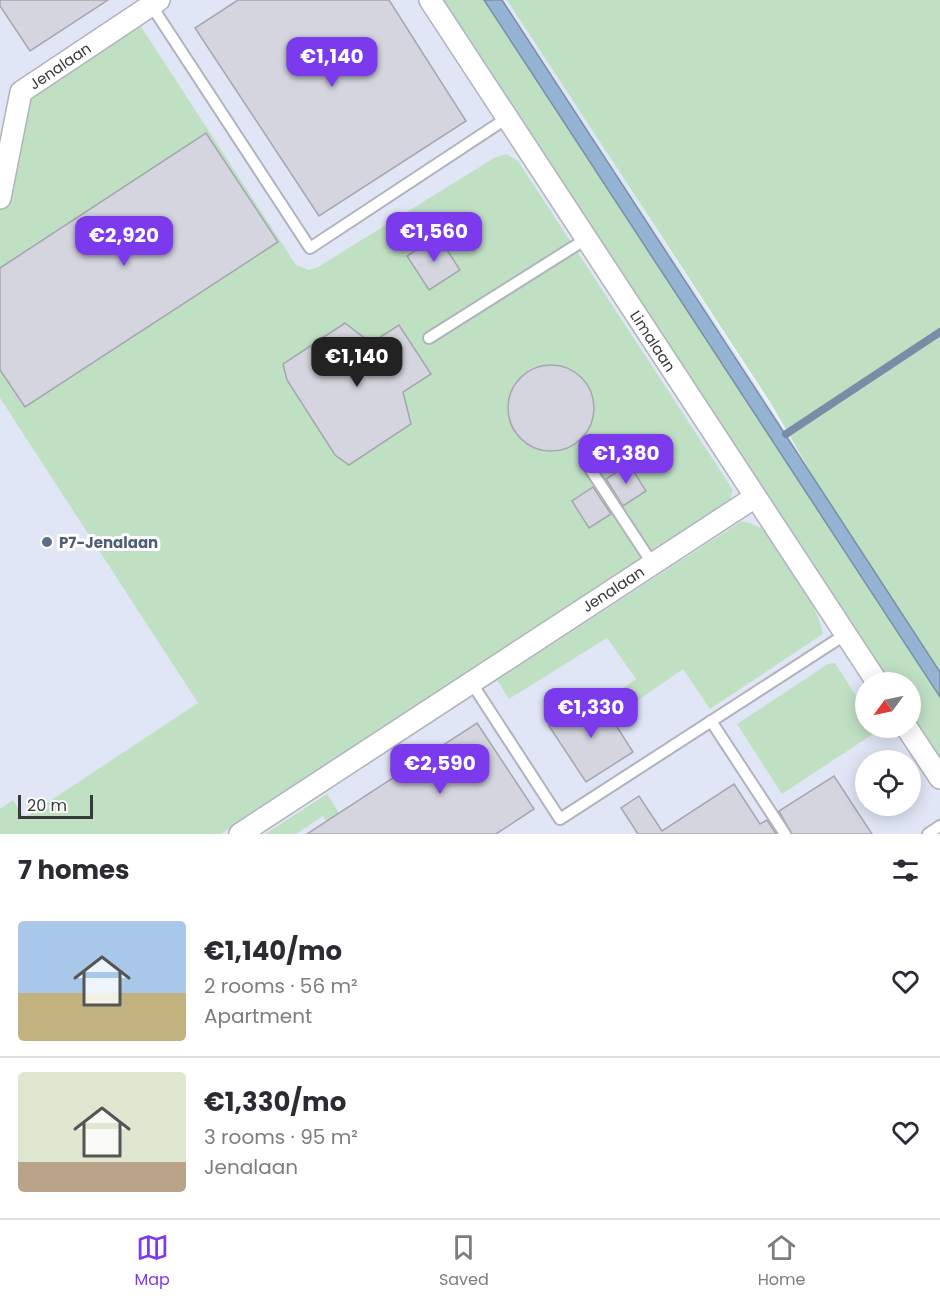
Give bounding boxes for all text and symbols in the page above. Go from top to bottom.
pin: €1,140 [283,37,381,88]
street label: Jenalaan [25,38,95,94]
text: €1,140 [300,42,364,70]
pin: €1,560 [385,212,483,263]
pin: €2,920 [75,216,173,267]
text: €1,560 [400,217,468,245]
text: €2,920 [89,221,159,249]
street label: Limalaan [625,306,681,376]
pin: €1,140 [308,337,406,388]
text: €1,140 [325,342,389,370]
pin: €1,380 [577,434,675,485]
text: €1,380 [592,439,660,467]
place label: P7-Jenalaan [59,532,158,553]
marker: P7-Jenalaan [40,535,54,549]
street label: Jenalaan [578,561,648,617]
north arrow [855,672,921,738]
map controls [855,672,921,816]
pin: €1,330 [542,688,640,739]
text: €1,330 [558,693,624,721]
pin: €2,590 [391,744,489,795]
text: €2,590 [404,749,476,777]
button: locate [855,750,921,816]
scale bar [18,792,93,820]
text: 20 m [27,794,67,817]
text: 7 homes [18,852,130,888]
icon: filters [889,854,922,887]
text: €1,140/mo [204,933,342,969]
icon: home [66,945,138,1017]
icon: heart [889,965,922,998]
text: 2 rooms · 56 m² [204,972,358,1000]
text: Apartment [204,1002,312,1030]
text: €1,330/mo [204,1084,346,1120]
icon: home [66,1096,138,1168]
icon: heart [889,1116,922,1149]
text: 3 rooms · 95 m² [204,1123,358,1151]
text: Jenalaan [204,1153,298,1181]
tab: Map [134,1231,170,1292]
tab: Saved [439,1231,489,1292]
tab: Home [758,1231,805,1292]

